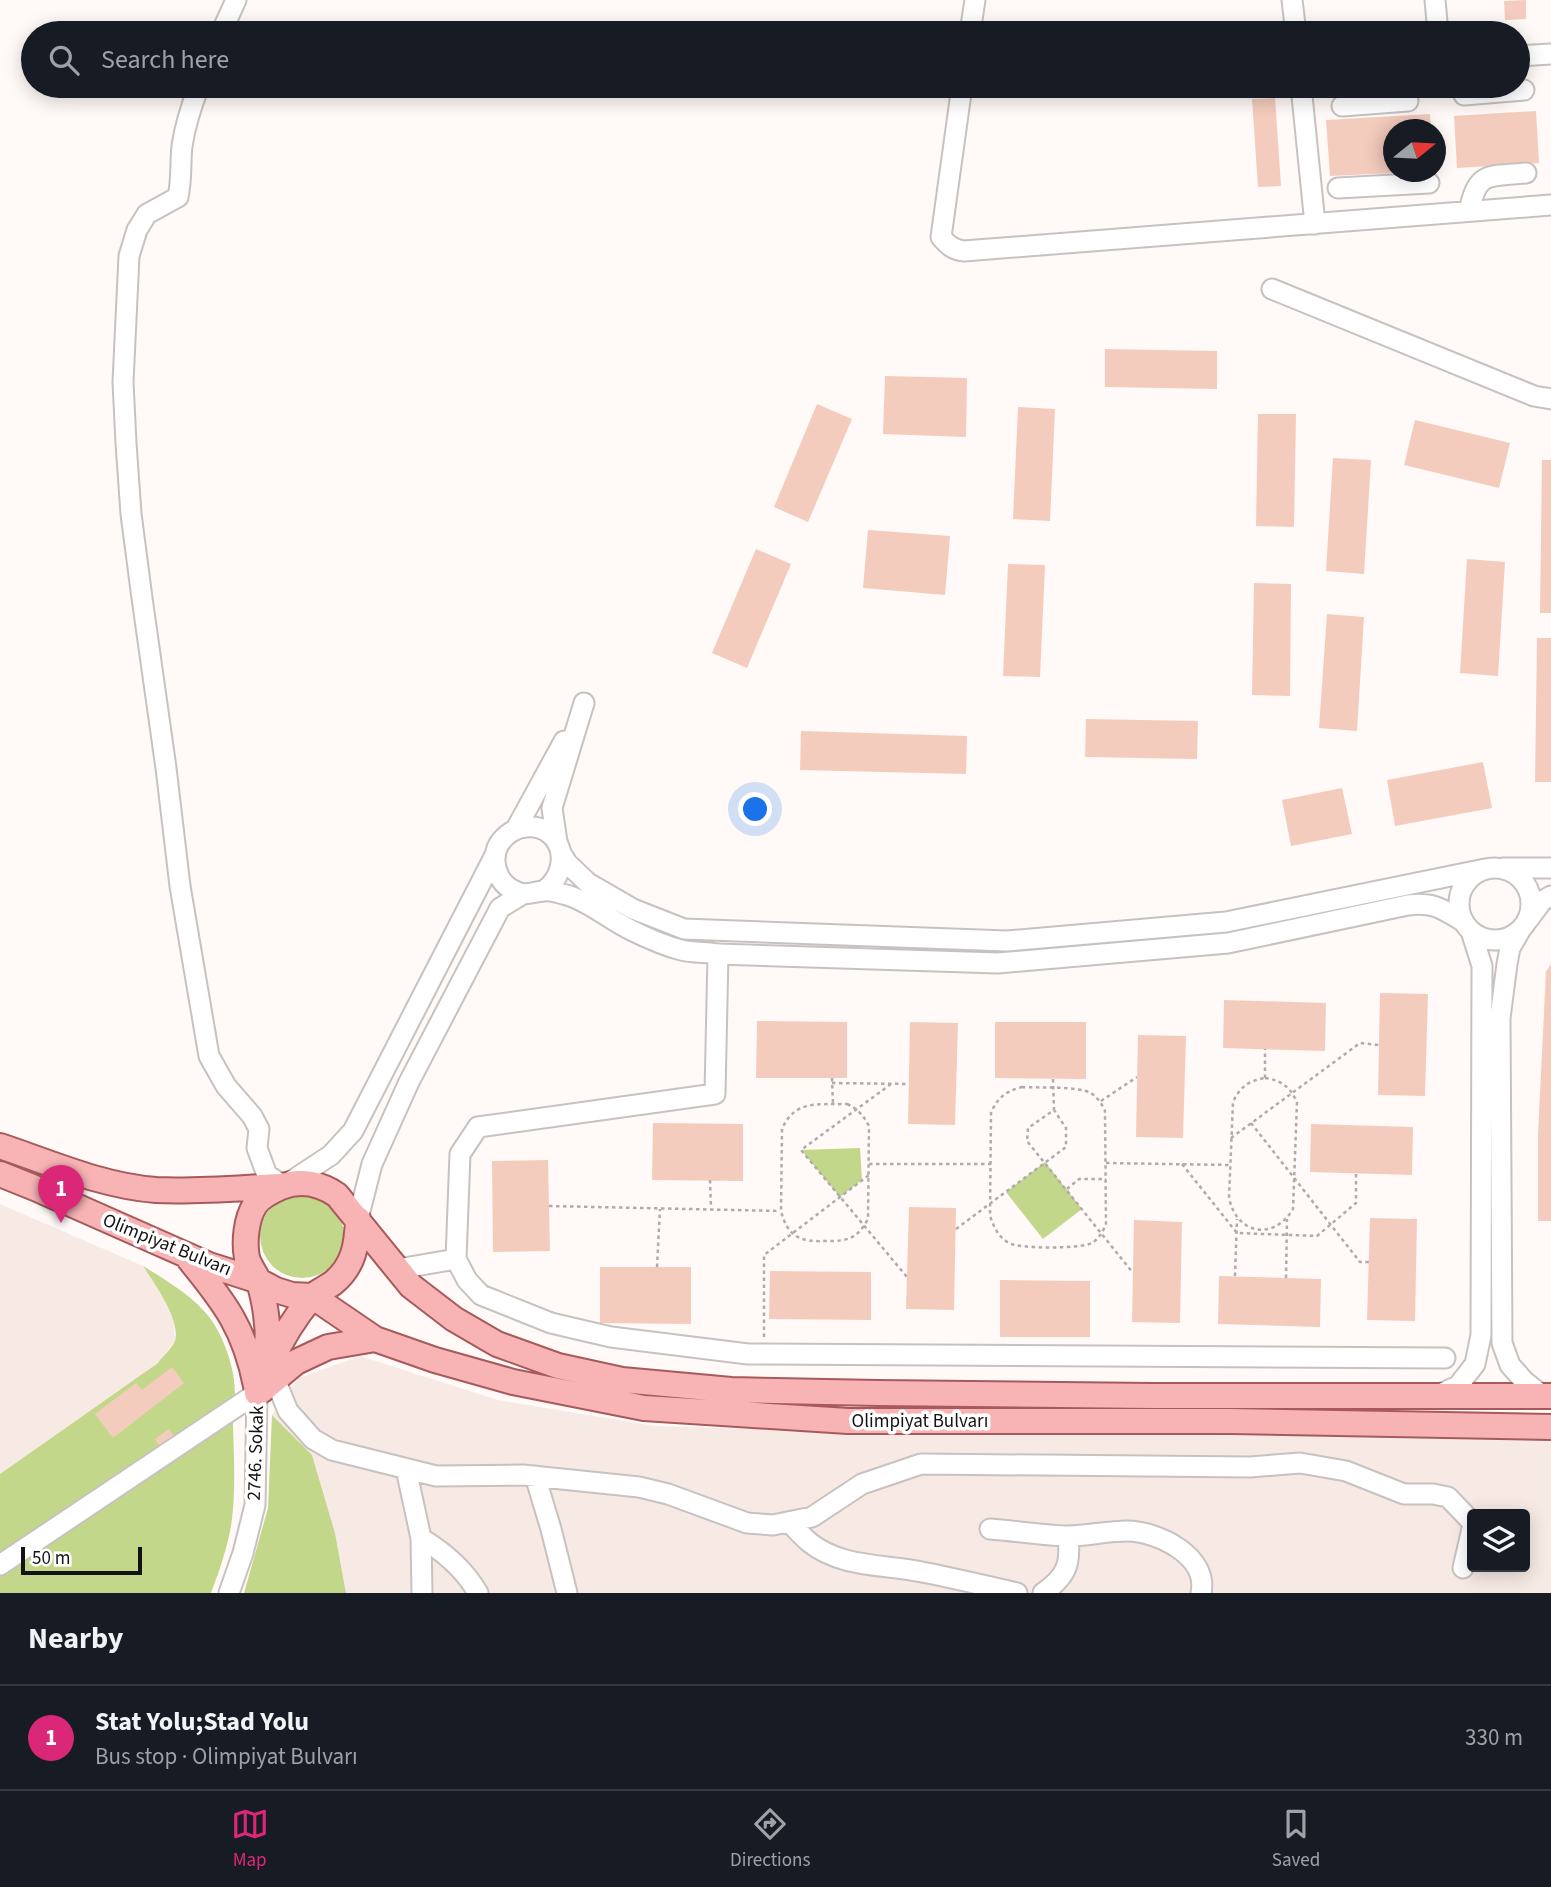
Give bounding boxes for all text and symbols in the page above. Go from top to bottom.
search box [21,21,1530,98]
icon: search [45,41,83,79]
text: Search here [101,41,229,78]
north arrow [1383,119,1446,182]
your location [738,792,772,826]
pin: 1 [38,1165,84,1223]
street label: Olimpiyat Bulvarı [98,1207,236,1283]
street label: 2746. Sokak [241,1404,271,1501]
street label: Olimpiyat Bulvarı [852,1408,988,1435]
map controls [1467,1509,1530,1572]
button: layers [1467,1509,1530,1572]
scale bar [21,1544,142,1576]
text: 50 m [32,1545,70,1572]
text: Nearby [28,1617,123,1660]
text: Stat Yolu;Stad Yolu [95,1703,309,1740]
text: 1 [45,1721,57,1754]
text: 330 m [1465,1721,1523,1754]
text: Bus stop · Olimpiyat Bulvarı [95,1740,358,1773]
tab: Map [231,1805,269,1874]
tab: Directions [730,1805,810,1874]
tab: Saved [1272,1805,1320,1874]

